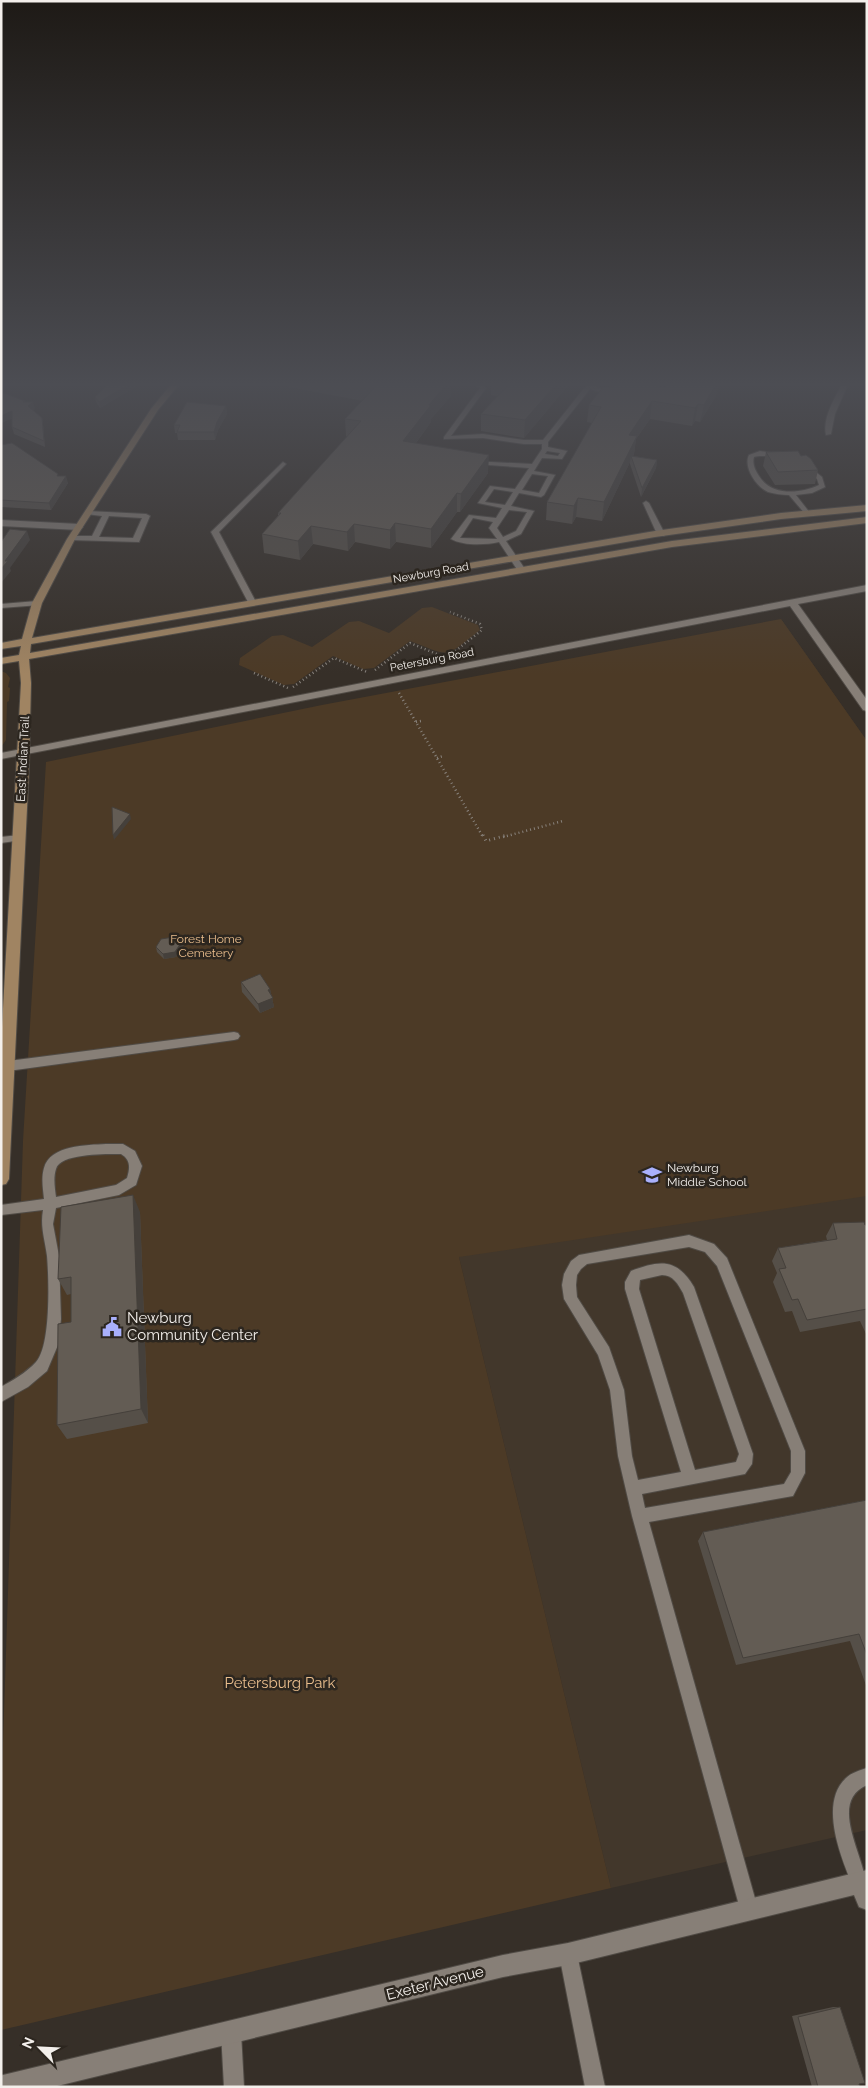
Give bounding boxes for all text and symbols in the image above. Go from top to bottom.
street label: Newburg Road [392,560,470,586]
street label: Petersburg Road [389,645,475,675]
street label: East Indian Trail [14,715,32,802]
park label: Forest Home Cemetery [170,932,242,960]
place label: Newburg Middle School [667,1161,748,1189]
school or university icon: Newburg Middle School [641,1164,663,1186]
place label: Newburg Community Center [127,1309,259,1344]
public building icon: Newburg Community Center [101,1316,123,1338]
park label: Petersburg Park [224,1674,336,1692]
street label: Exeter Avenue [384,1962,486,2004]
north arrow [15,2023,65,2073]
text: N [19,2035,38,2051]

